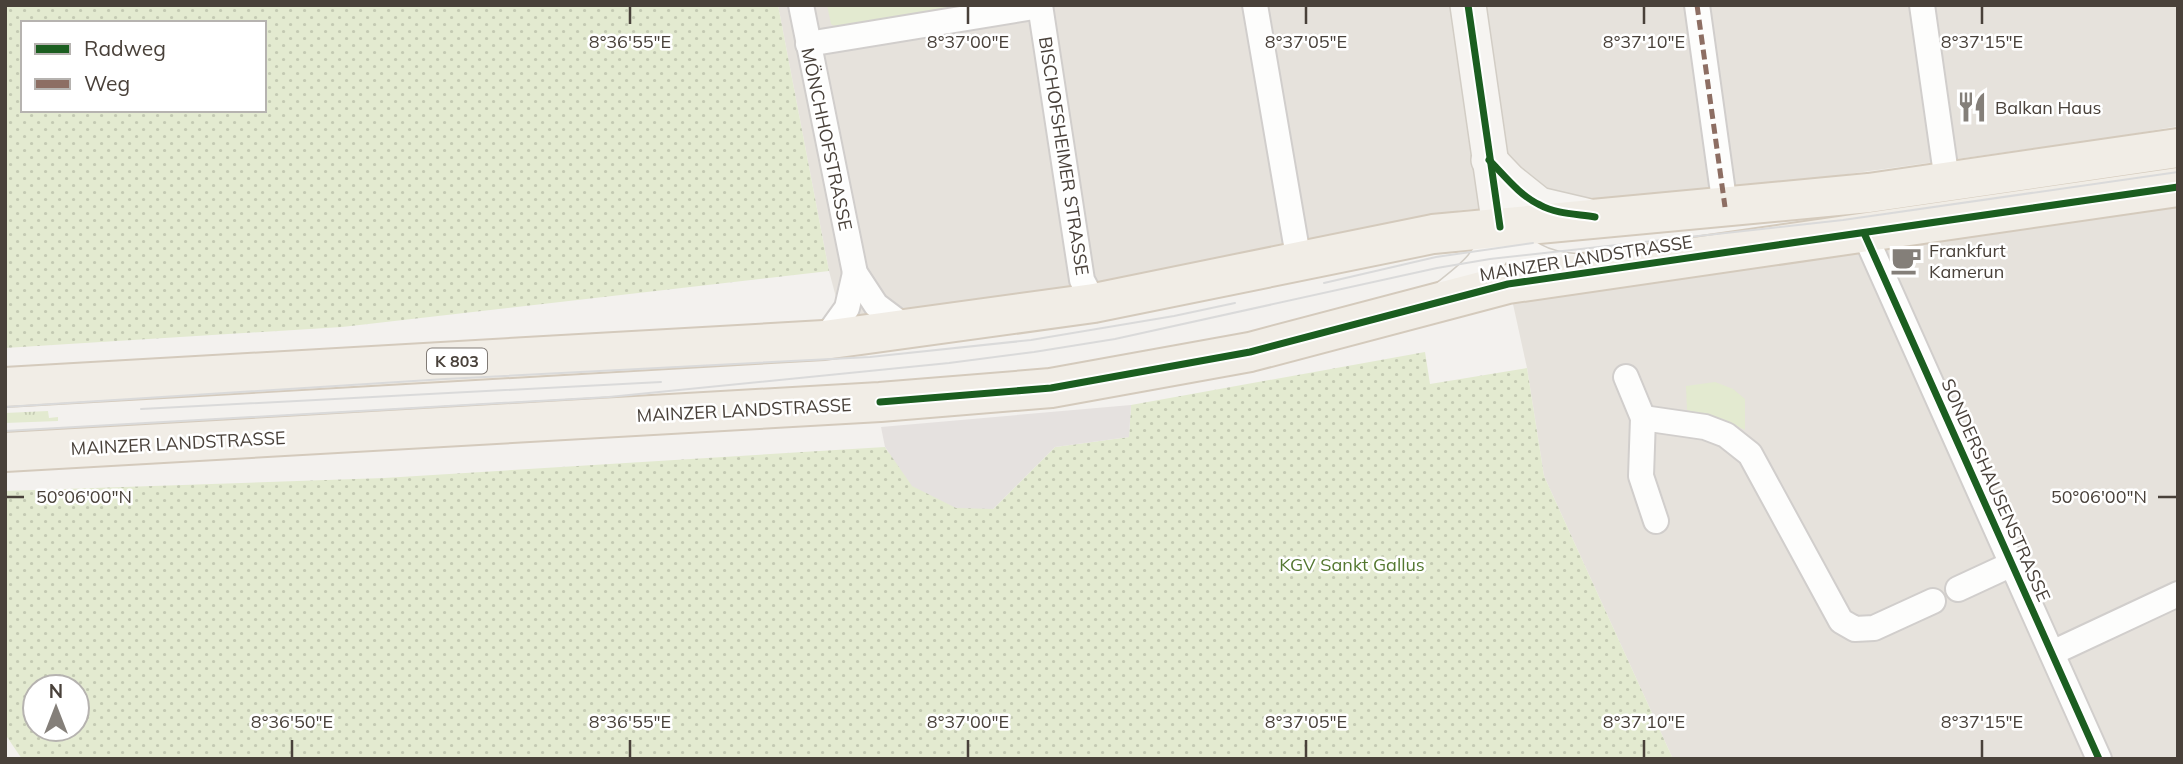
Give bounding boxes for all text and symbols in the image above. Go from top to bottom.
legend [21,21,266,112]
text: 8°36'55"E [589,30,671,53]
text: 8°37'00"E [927,30,1009,53]
text: 8°37'05"E [1265,30,1347,53]
text: 8°37'10"E [1603,30,1685,53]
text: 8°37'15"E [1941,30,2023,53]
text: Radweg [84,35,166,61]
street label: BISCHOFSHEIMER STRASSE [1034,35,1094,277]
street label: MÖNCHHOFSTRASSE [796,45,858,233]
text: Weg [84,70,130,96]
restaurant icon: Balkan Haus [1955,90,1989,124]
place label: Balkan Haus [1995,96,2102,119]
street label: MAINZER LANDSTRASSE [1478,230,1694,286]
place label: Frankfurt Kamerun [1929,239,2006,283]
cafe icon: Frankfurt Kamerun [1889,243,1923,277]
road number: K 803 [427,348,487,374]
street label: SONDERSHAUSENSTRASSE [1936,375,2056,605]
street label: MAINZER LANDSTRASSE [636,393,852,427]
street label: MAINZER LANDSTRASSE [70,426,286,460]
text: 50°06'00"N [36,485,132,508]
text: 50°06'00"N [2051,485,2147,508]
park label: KGV Sankt Gallus [1279,553,1425,576]
north arrow [21,673,91,743]
text: N [49,679,63,703]
text: 8°36'50"E [251,710,333,733]
text: 8°36'55"E [589,710,671,733]
text: 8°37'00"E [927,710,1009,733]
text: 8°37'05"E [1265,710,1347,733]
text: 8°37'10"E [1603,710,1685,733]
text: 8°37'15"E [1941,710,2023,733]

